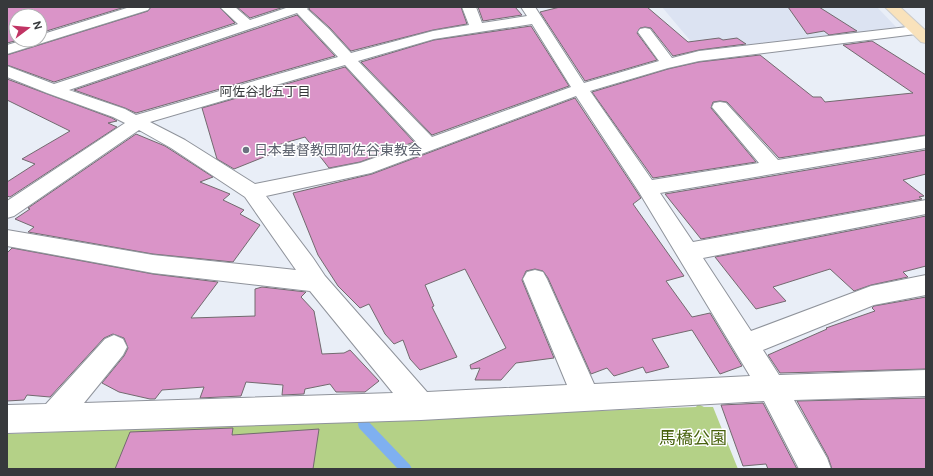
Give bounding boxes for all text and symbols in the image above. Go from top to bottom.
north arrow [8,8,48,48]
text: N [30,19,45,31]
district label: 阿佐谷北五丁目 [219,83,311,100]
place label: 日本基督教団阿佐谷東教会 [254,141,422,159]
marker: 日本基督教団阿佐谷東教会 [241,145,251,155]
park label: 馬橋公園 [659,427,727,449]

